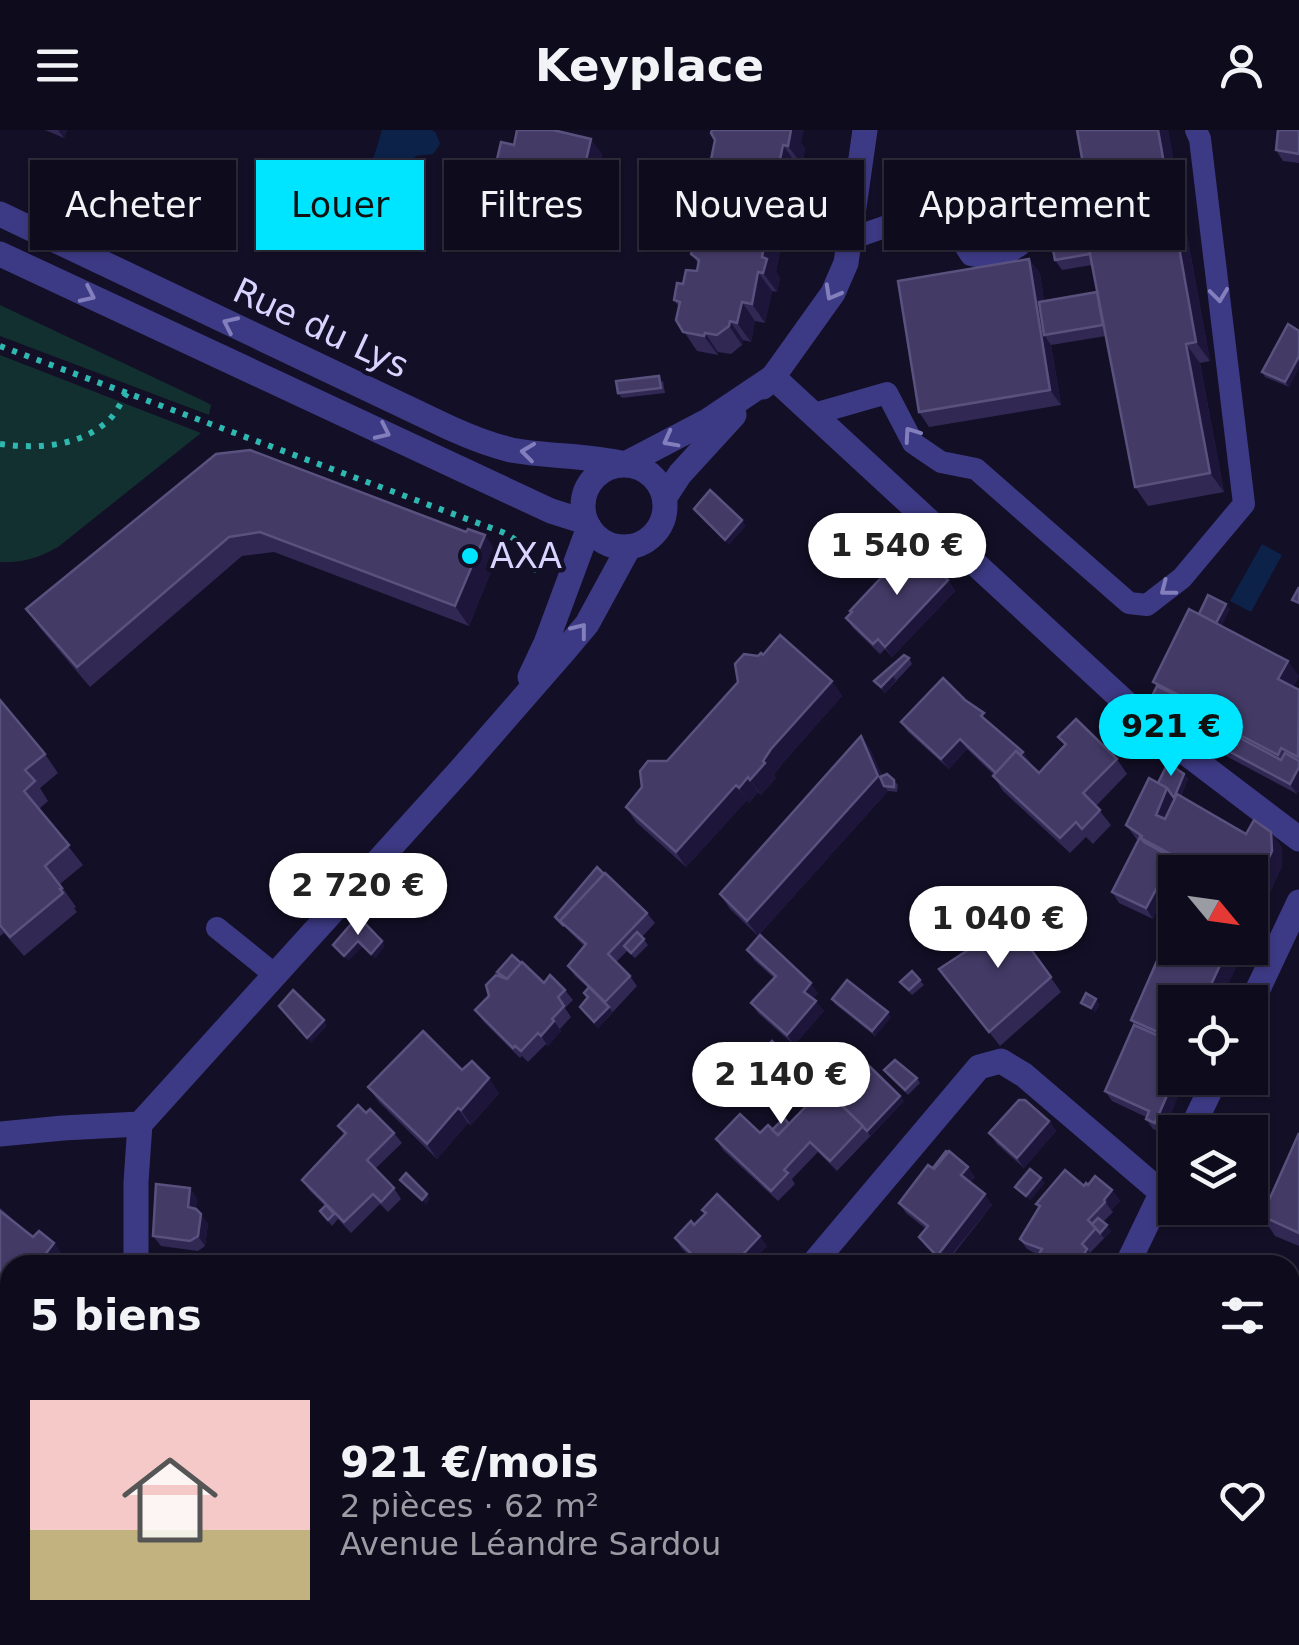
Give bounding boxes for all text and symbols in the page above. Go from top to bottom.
icon: menu [30,38,85,93]
icon: person [1214,38,1269,93]
text: Keyplace [535,39,764,92]
chip: Acheter [30,160,236,250]
chip: Louer [256,160,424,250]
chip: Filtres [444,160,619,250]
chip: Nouveau [639,160,864,250]
chip: Appartement [884,160,1185,250]
street label: Rue du Lys [227,270,415,386]
one-way arrow [78,282,96,302]
one-way arrow [824,282,844,300]
one-way arrow [1208,288,1229,304]
one-way arrow [223,317,241,337]
one-way arrow [373,419,391,439]
one-way arrow [905,427,923,445]
one-way arrow [662,428,680,447]
one-way arrow [520,442,537,463]
pin: 1 540 € [805,513,989,598]
text: 1 540 € [830,526,964,564]
place label: AXA [490,536,562,576]
marker: AXA [459,545,481,567]
one-way arrow [1161,577,1179,595]
one-way arrow [569,624,586,642]
pin: 921 € [1101,694,1241,779]
text: 921 € [1121,707,1221,745]
pin: 2 720 € [266,853,450,938]
north arrow [1158,855,1268,965]
map controls [1158,855,1268,1225]
text: 2 720 € [291,866,425,904]
pin: 1 040 € [906,886,1090,971]
text: 1 040 € [931,899,1065,937]
button: locate [1158,985,1268,1095]
pin: 2 140 € [689,1042,873,1127]
text: 2 140 € [714,1055,848,1093]
button: layers [1158,1115,1268,1225]
icon: filters [1215,1288,1270,1343]
text: 5 biens [30,1291,202,1340]
text: 921 €/mois [340,1438,599,1487]
icon: home [110,1440,230,1560]
icon: heart [1215,1473,1270,1528]
text: 2 pièces · 62 m² [340,1487,599,1525]
text: Avenue Léandre Sardou [340,1525,721,1563]

